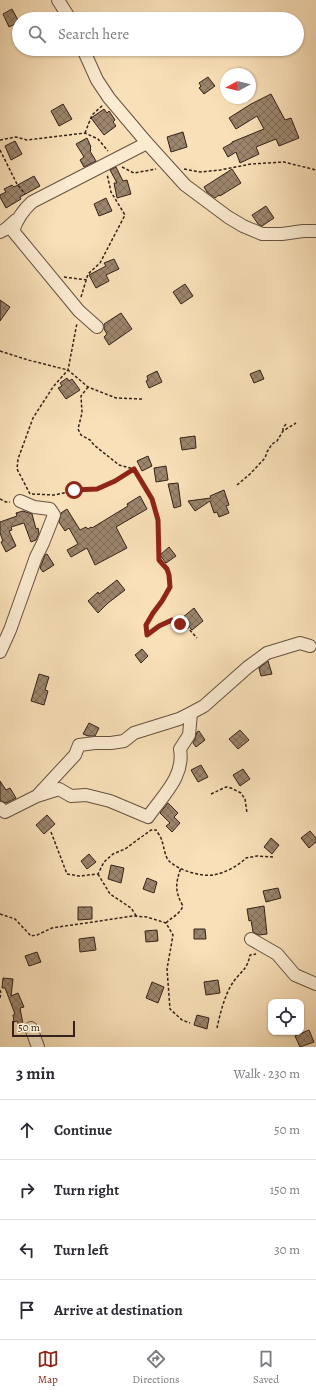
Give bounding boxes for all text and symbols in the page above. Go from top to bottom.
search box [12,12,304,56]
icon: search [26,23,48,45]
text: Search here [58,24,129,44]
north arrow [220,68,256,104]
route start [65,481,83,499]
route end [171,615,189,633]
map controls [268,999,304,1035]
button: locate [268,999,304,1035]
scale bar [12,1019,75,1038]
text: 50 m [18,1020,40,1035]
text: 3 min [16,1062,55,1085]
text: Walk · 230 m [234,1065,300,1082]
icon: ahead [16,1119,38,1141]
text: Continue [54,1120,112,1140]
text: 50 m [274,1121,300,1138]
icon: right [16,1179,38,1201]
text: Turn right [54,1180,119,1200]
text: 150 m [270,1181,300,1198]
icon: left [16,1239,38,1261]
text: Turn left [54,1240,109,1260]
text: 30 m [274,1241,300,1258]
icon: arrive [16,1299,38,1321]
text: Arrive at destination [54,1300,183,1320]
tab: Map [37,1348,59,1387]
tab: Directions [132,1348,180,1387]
tab: Saved [253,1348,279,1387]

